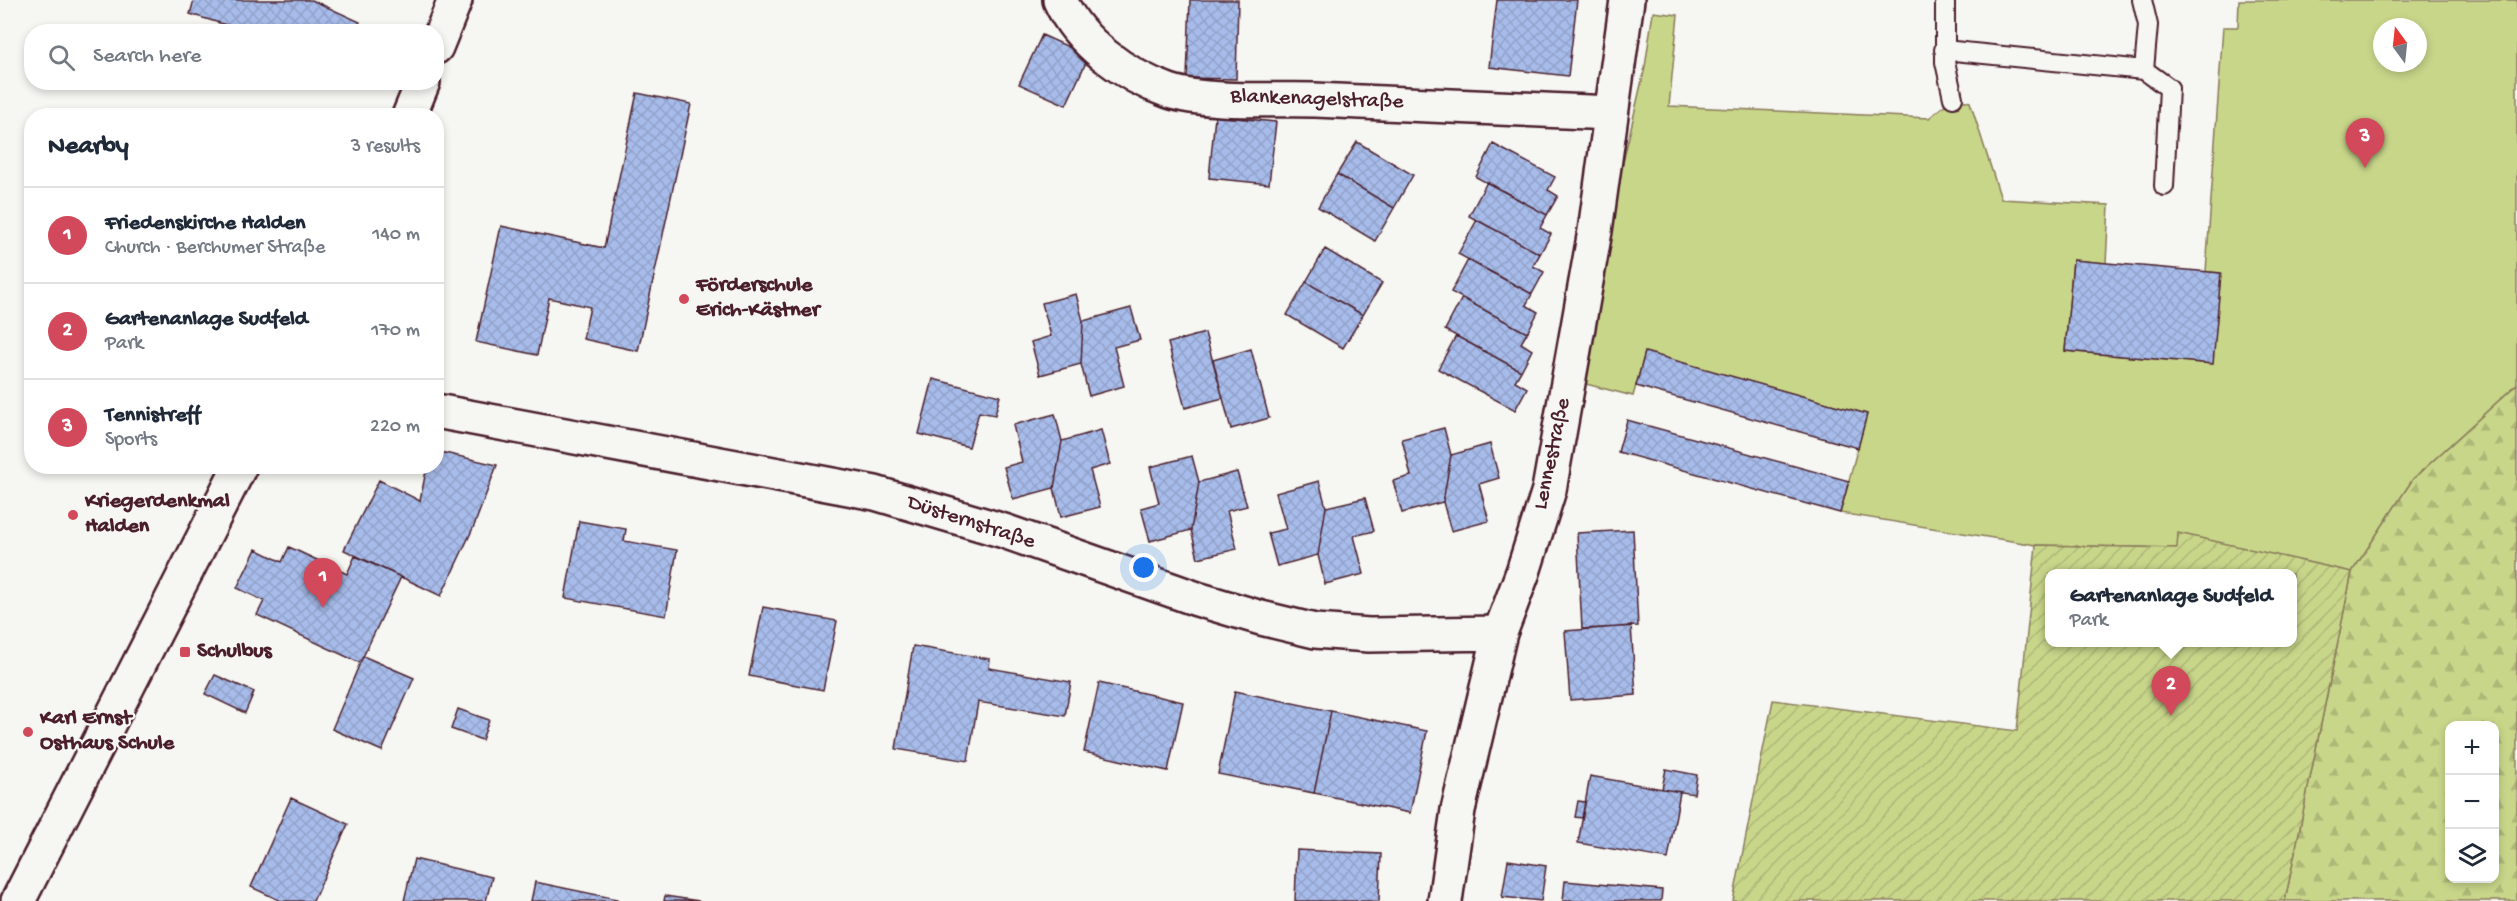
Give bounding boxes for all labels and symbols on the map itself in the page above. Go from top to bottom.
north arrow [2373,18,2427,72]
street label: Blankenagelstraße [1229,84,1405,116]
pin: 3 [2346,118,2384,168]
place label: Förderschule Erich-Kästner [695,273,822,324]
marker: Förderschule Erich-Kästner [677,292,691,306]
street label: Lennestraße [1528,395,1578,512]
place label: Kriegerdenkmal Halden [84,489,230,540]
street label: Düsternstraße [902,489,1039,556]
marker: Kriegerdenkmal Halden [66,508,80,522]
your location [1129,553,1158,582]
pin: 1 [304,558,342,608]
place label: Schulbus [197,639,274,665]
marker: Schulbus [178,645,192,659]
pin: 2 [2152,666,2190,716]
place label: Karl Ernst Osthaus Schule [39,706,175,757]
marker: Karl Ernst Osthaus Schule [21,725,35,739]

